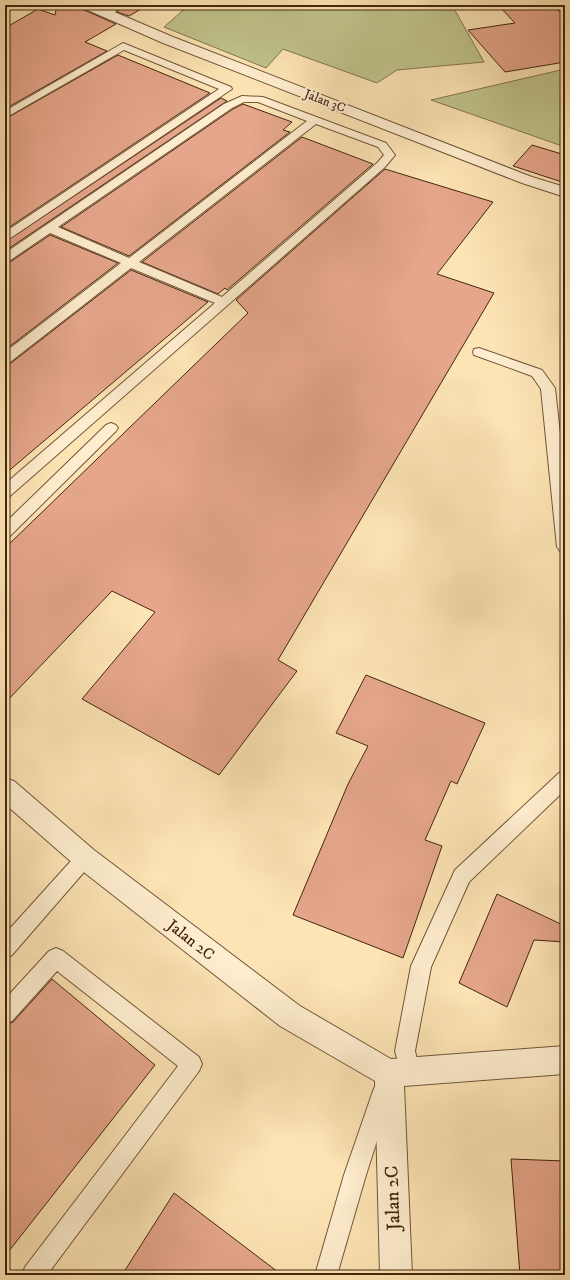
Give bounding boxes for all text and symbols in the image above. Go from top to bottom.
street label: Jalan 3C [301,85,348,116]
street label: Jalan 2C [162,914,219,965]
street label: Jalan 2C [380,1165,406,1233]

